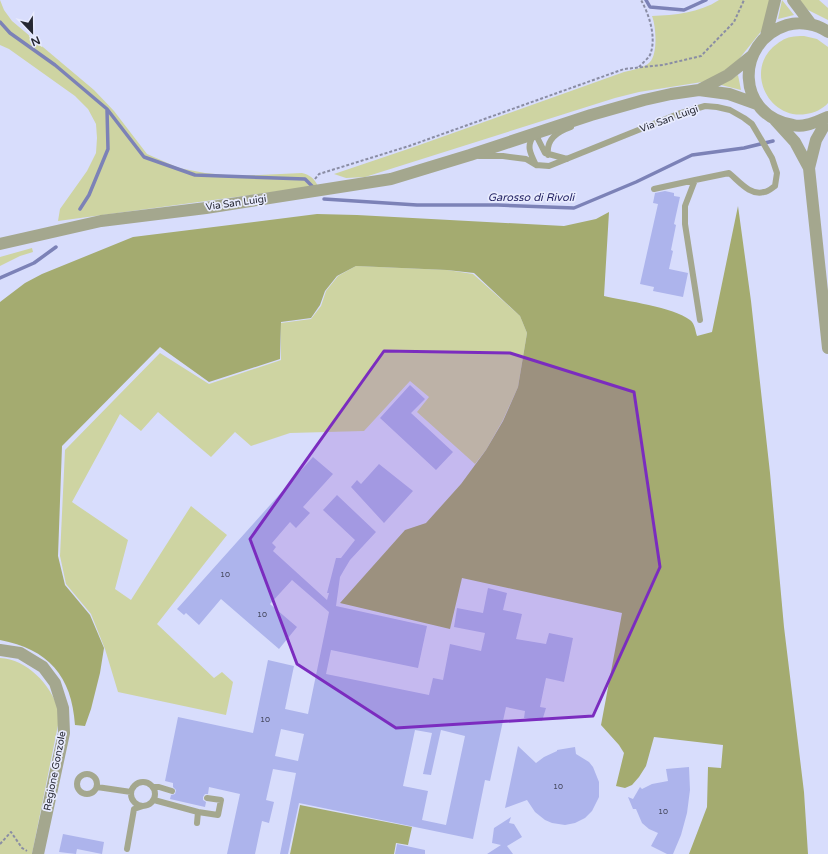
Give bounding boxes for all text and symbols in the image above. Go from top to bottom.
north arrow [12,12,52,52]
text: N [29,33,42,48]
street label: Via San Luigi [638,103,700,135]
water label: Garosso di Rivoli [488,191,575,204]
street label: Via San Luigi [205,193,267,213]
house number: 10 [220,570,230,579]
house number: 10 [257,610,267,619]
house number: 10 [260,715,270,724]
street label: Regione Gonzole [41,730,69,812]
house number: 10 [553,782,563,791]
house number: 10 [658,807,668,816]

